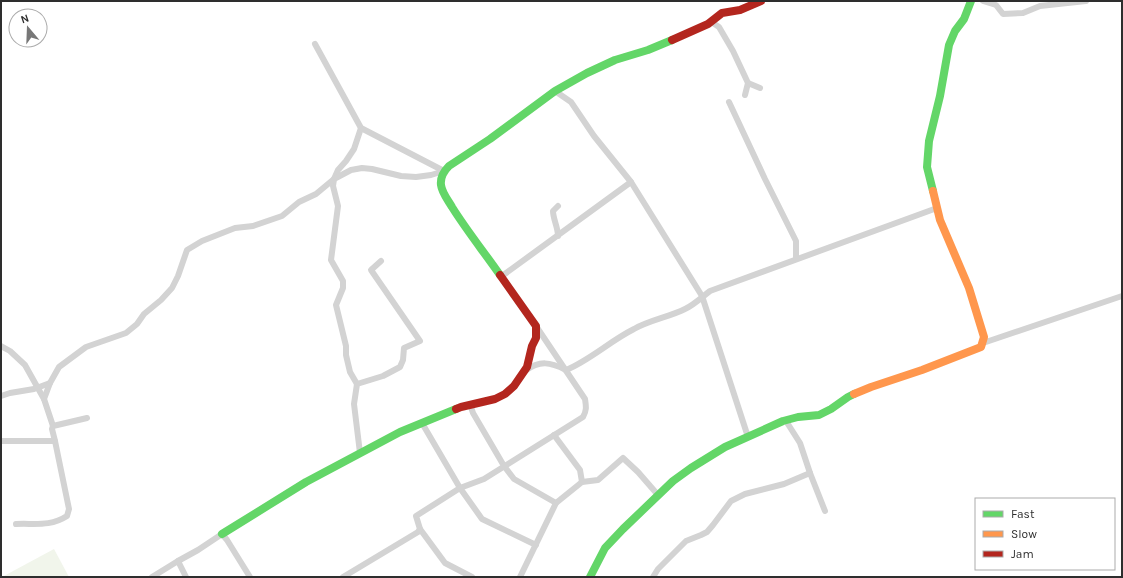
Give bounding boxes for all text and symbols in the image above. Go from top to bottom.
north arrow [8,8,48,48]
text: N [19,12,31,26]
legend [975,498,1115,570]
text: Fast [1011,507,1035,521]
text: Slow [1011,527,1037,541]
text: Jam [1011,547,1034,561]

